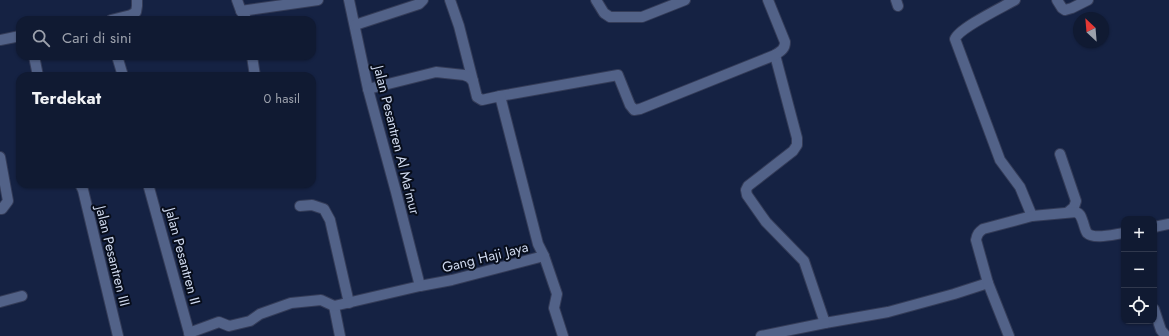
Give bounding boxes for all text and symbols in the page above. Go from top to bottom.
north arrow [1073,12,1109,48]
search box [16,16,316,60]
icon: search [30,27,52,49]
text: Cari di sini [62,27,132,49]
street label: Jalan Pesantren Al Ma'mur [368,61,425,217]
text: Terdekat [32,86,101,110]
text: 0 hasil [264,89,300,108]
street label: Jalan Pesantren III [90,202,135,308]
street label: Jalan Pesantren II [160,203,206,307]
map controls [1121,216,1157,324]
button: + [1121,216,1157,252]
street label: Gang Haji Jaya [440,237,530,277]
button: − [1121,252,1157,288]
button: locate [1121,288,1157,324]

